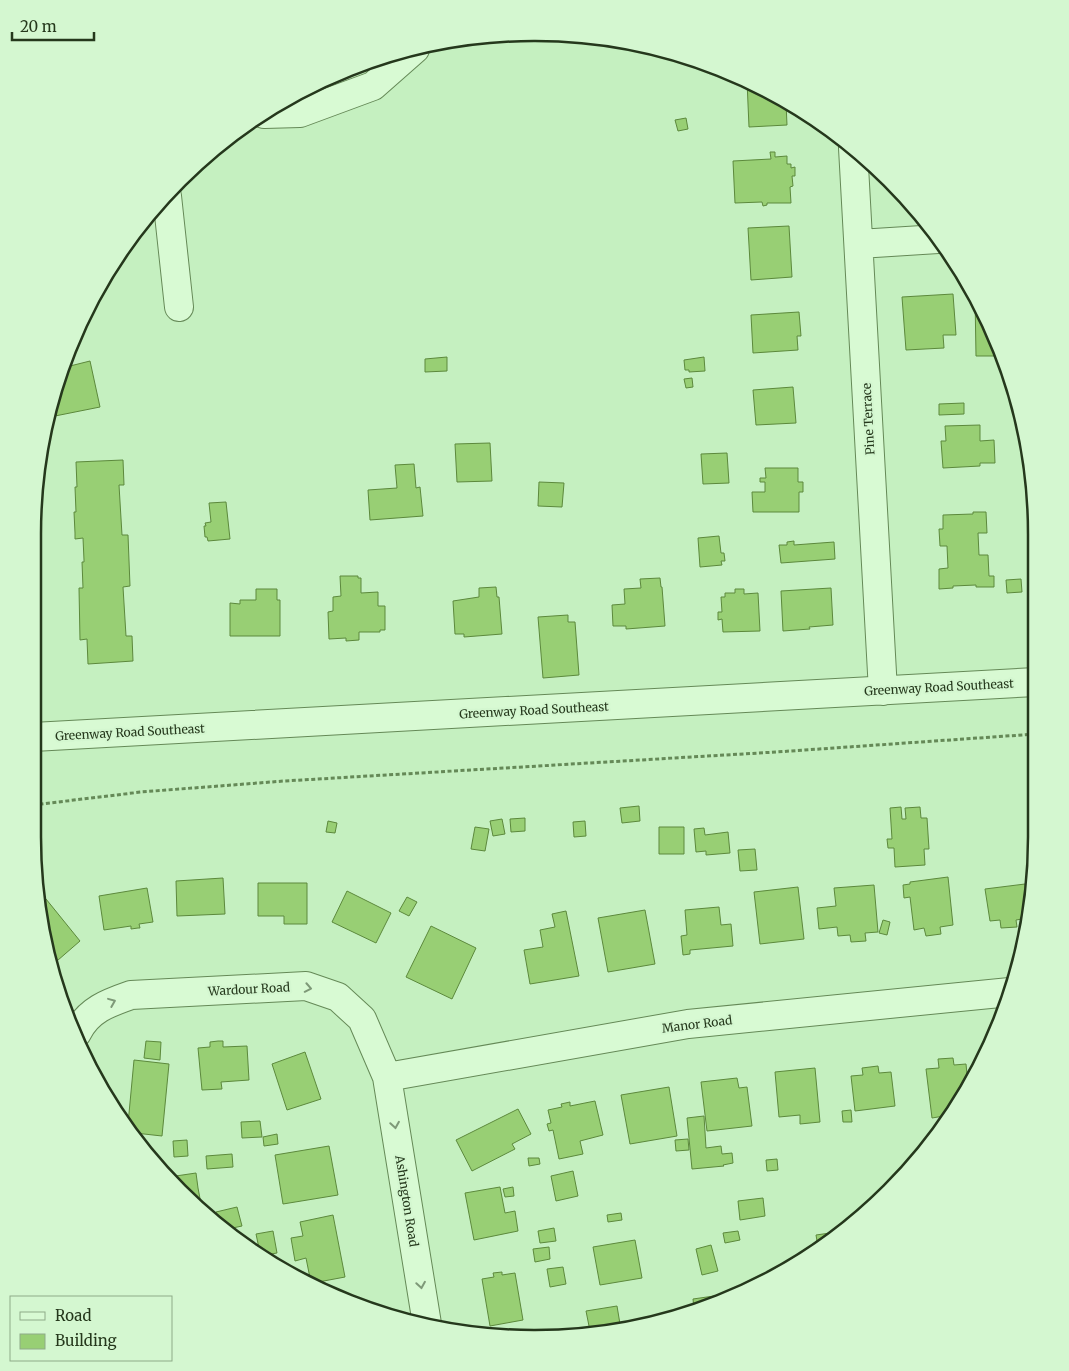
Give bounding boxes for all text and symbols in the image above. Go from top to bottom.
scale bar [12,10,95,42]
text: 20 m [20,17,57,36]
street label: Pine Terrace [859,383,877,455]
street label: Greenway Road Southeast [864,676,1014,698]
street label: Greenway Road Southeast [459,699,609,721]
street label: Greenway Road Southeast [55,721,205,743]
street label: Wardour Road [207,979,290,999]
one-way arrow [304,982,312,992]
one-way arrow [107,998,116,1008]
street label: Manor Road [661,1012,733,1036]
one-way arrow [389,1120,399,1129]
street label: Ashington Road [392,1153,422,1248]
one-way arrow [415,1281,425,1290]
legend [10,1296,172,1361]
text: Road [55,1306,91,1325]
text: Building [55,1331,117,1350]

